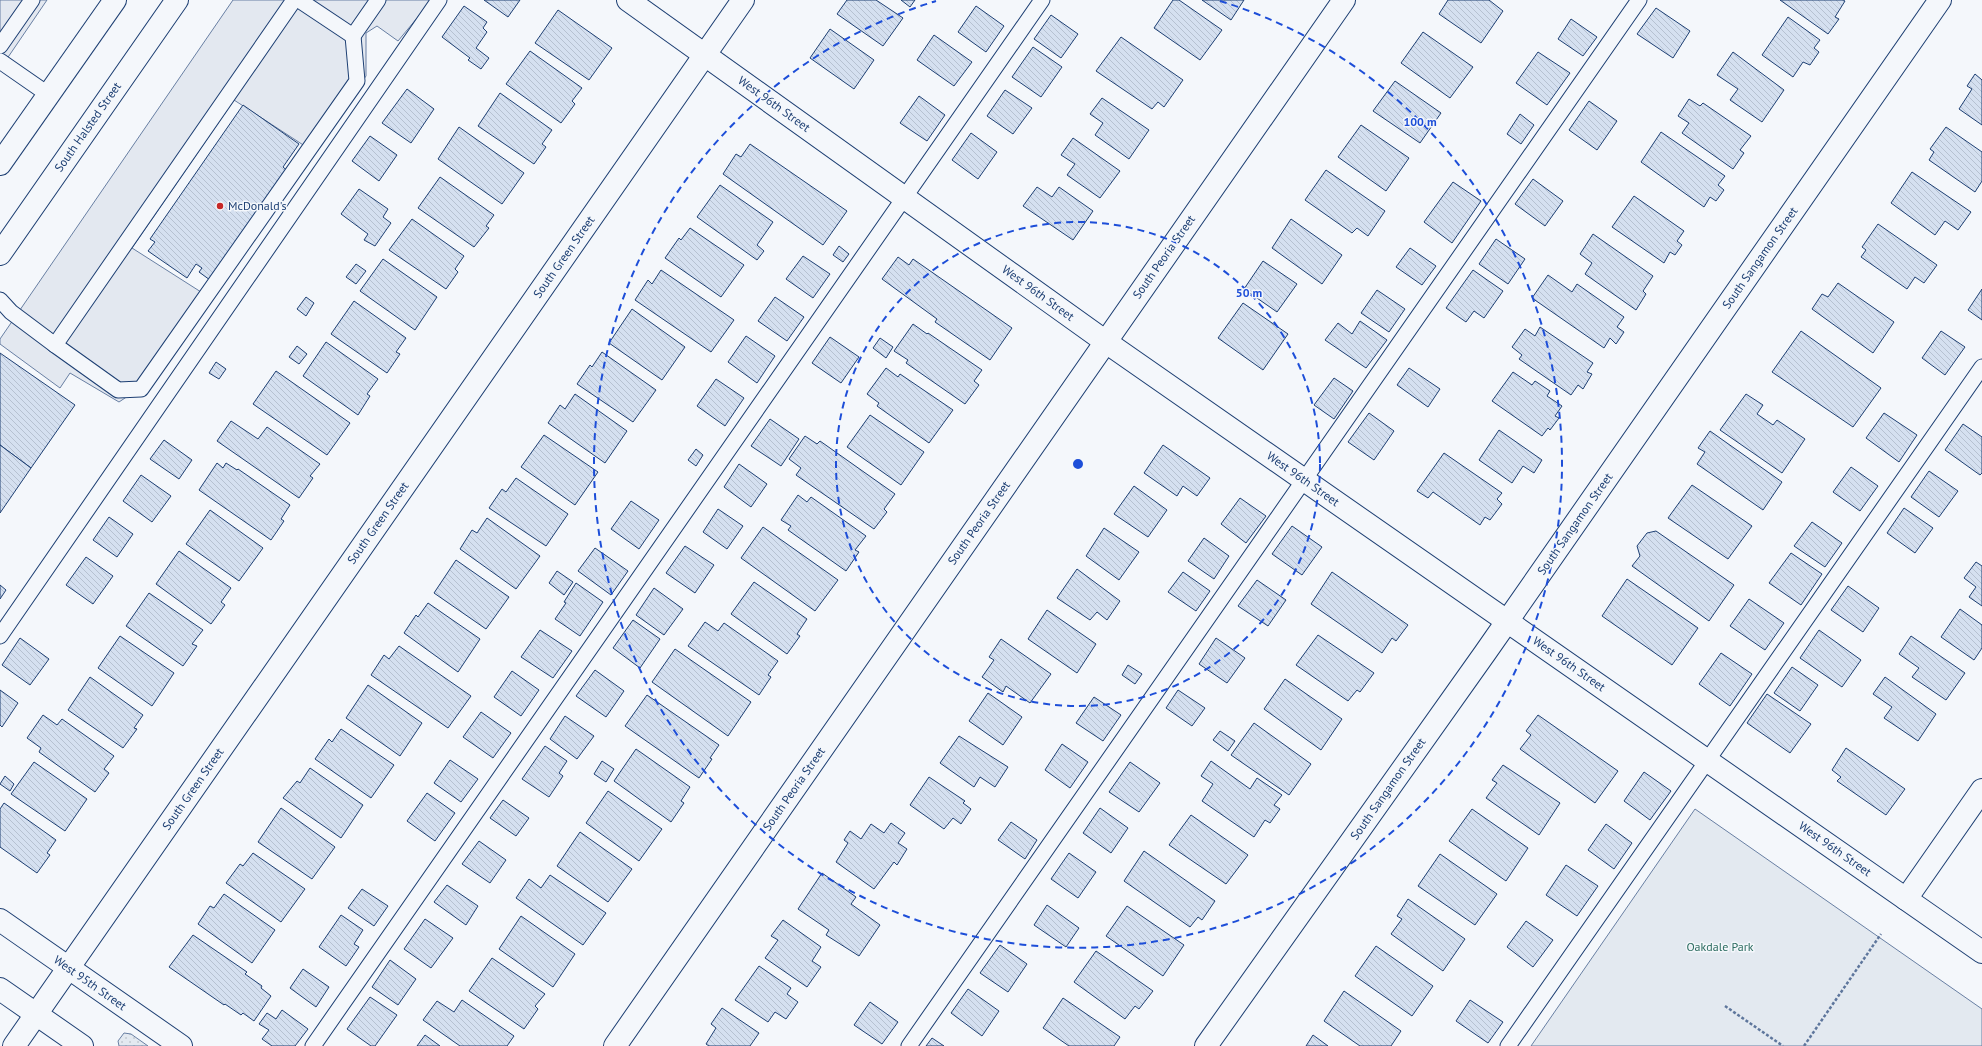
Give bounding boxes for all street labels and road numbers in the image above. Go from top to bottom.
street label: West 96th Street [735,72,813,135]
street label: South Halsted Street [51,79,124,174]
street label: South Sangamon Street [1719,204,1800,312]
street label: South Peoria Street [1129,212,1198,302]
street label: South Green Street [530,213,598,301]
street label: West 96th Street [999,261,1077,324]
street label: West 96th Street [1264,448,1343,509]
street label: South Sangamon Street [1534,470,1615,578]
street label: South Peoria Street [944,478,1013,568]
street label: South Green Street [344,479,412,567]
street label: West 96th Street [1530,633,1609,694]
street label: South Sangamon Street [1347,735,1428,843]
street label: South Peoria Street [759,744,828,834]
street label: South Green Street [159,745,227,833]
street label: West 96th Street [1796,818,1875,879]
street label: West 95th Street [51,952,130,1013]

